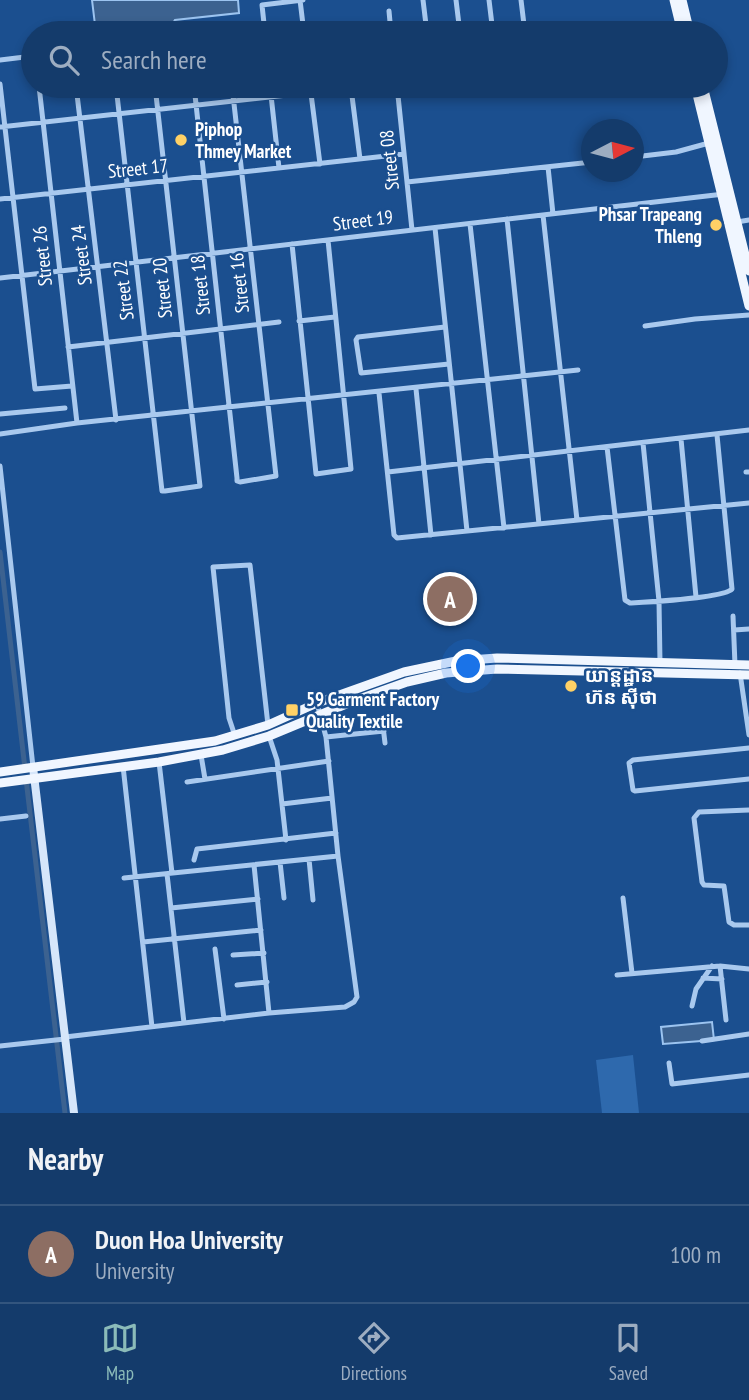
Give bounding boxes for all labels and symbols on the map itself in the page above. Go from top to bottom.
place label: Piphop Thmey Market [195,117,292,163]
north arrow [581,119,644,182]
street label: Street 08 [374,129,404,191]
marker: Piphop Thmey Market [173,132,189,148]
street label: Street 17 [107,153,169,183]
place label: Phsar Trapeang Thleng [599,202,702,248]
street label: Street 19 [332,204,394,236]
marker: Phsar Trapeang Thleng [708,217,724,233]
street label: Street 24 [65,223,97,286]
street label: Street 26 [27,225,57,287]
street label: Street 16 [224,252,254,314]
street label: Street 18 [185,254,215,316]
street label: Street 20 [147,257,177,319]
street label: Street 22 [107,259,139,321]
pin: A [427,573,473,625]
your location [451,649,485,683]
place label: យាន្ដដ្ឋាន ហ៊ន ស៊ីថា [585,663,657,709]
marker: យាន្ដដ្ឋាន ហ៊ន ស៊ីថា [563,678,579,694]
place label: 59 Garment Factory Quality Textile [306,687,439,733]
marker: 59 Garment Factory Quality Textile [284,702,300,718]

